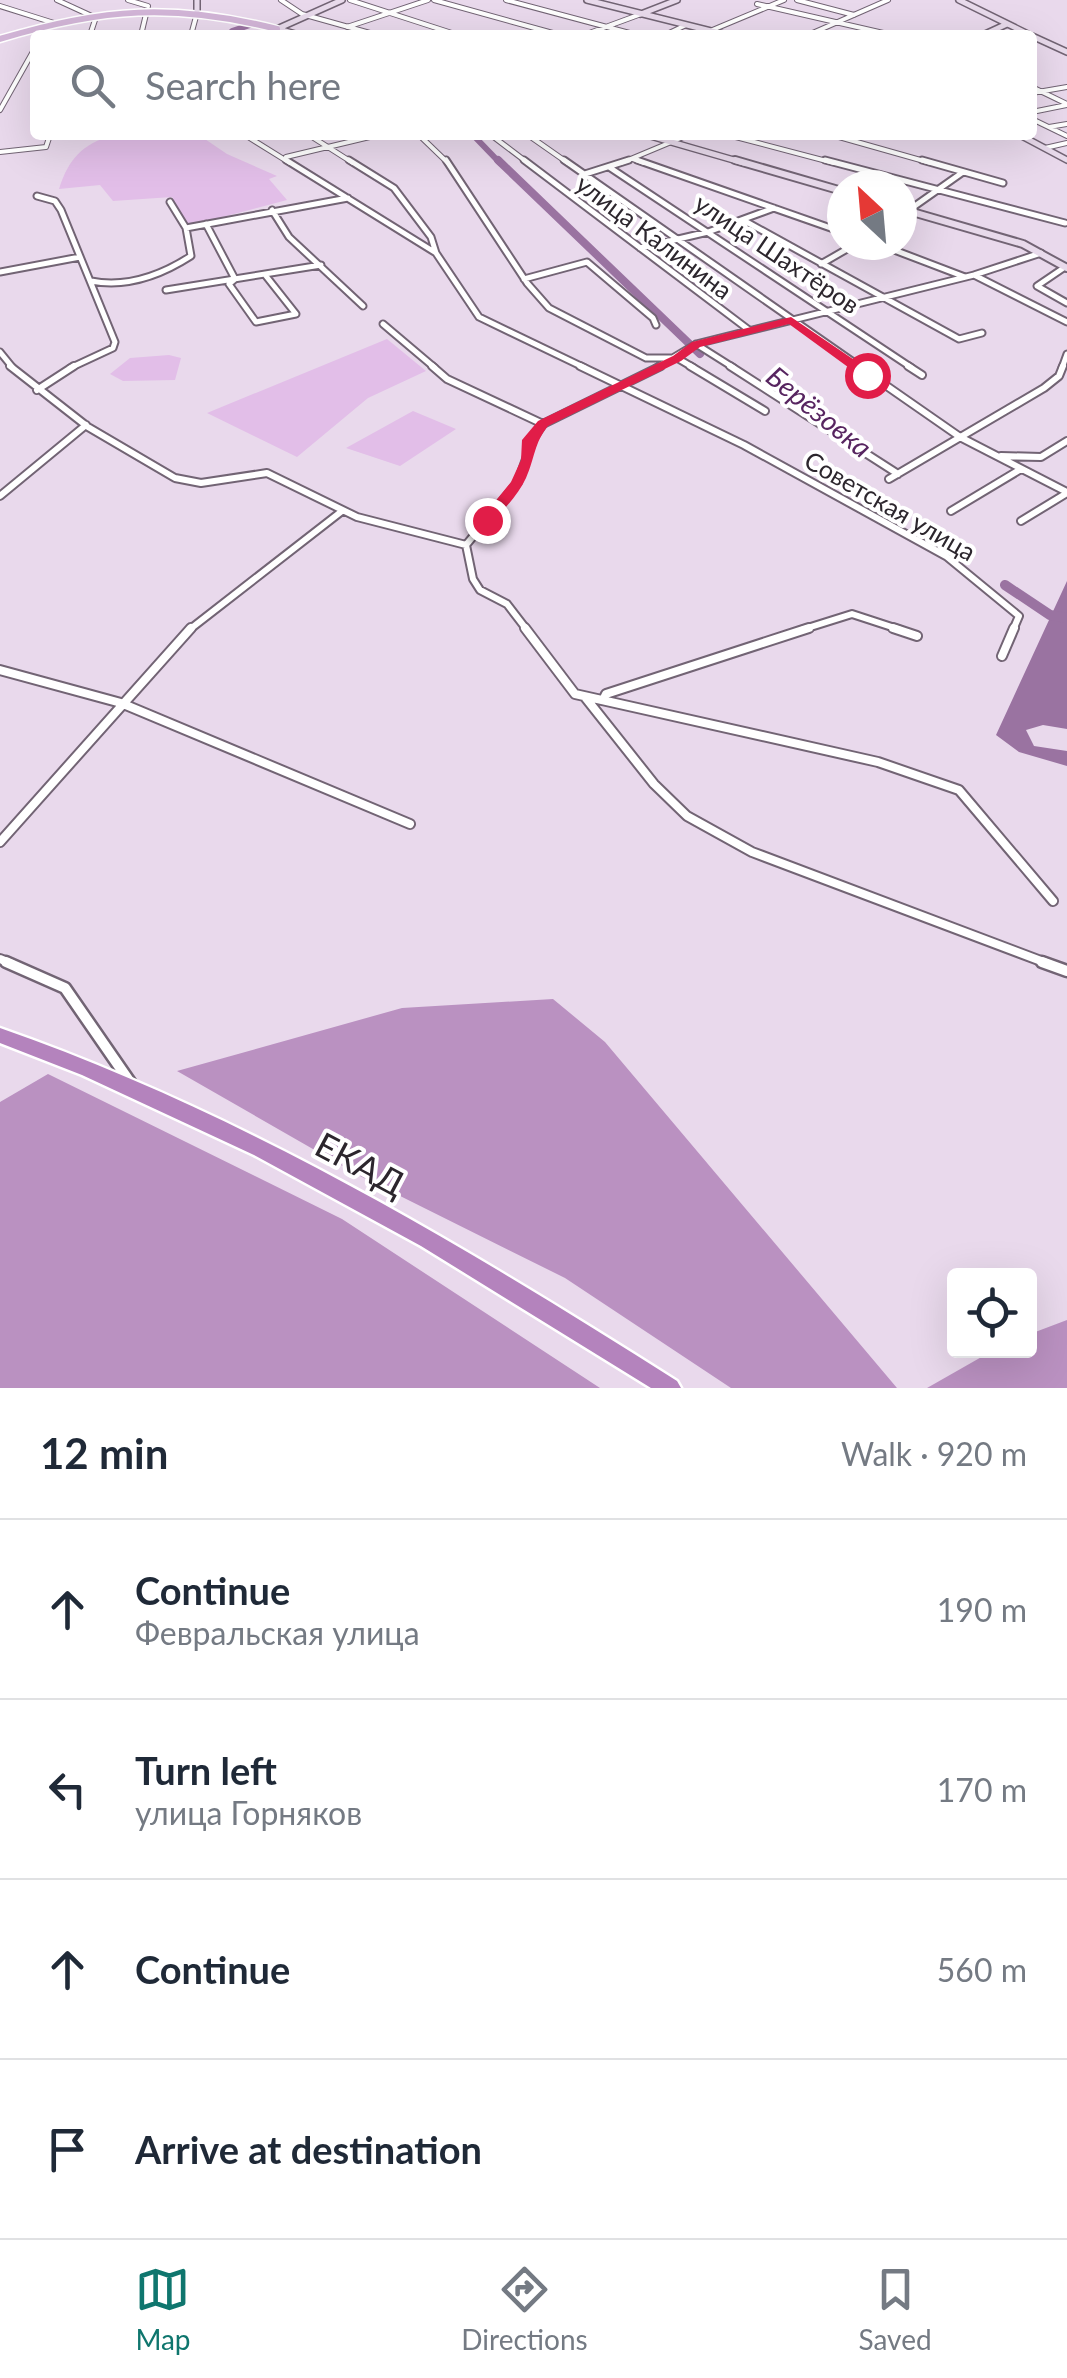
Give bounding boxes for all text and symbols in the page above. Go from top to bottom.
search box [30,30,1037,140]
icon: search [65,58,120,113]
text: Search here [145,62,341,108]
street label: улица Калинина [571,168,739,305]
north arrow [827,170,917,260]
street label: улица Шахтёров [690,187,866,319]
route start [845,353,891,399]
water label: Берёзовка [760,359,879,464]
street label: Советская улица [800,444,981,566]
route end [465,498,511,544]
street label: ЕКАД [309,1122,413,1204]
map controls [947,1268,1037,1358]
button: locate [947,1268,1037,1358]
text: 12 min [40,1428,168,1478]
text: Walk · 920 m [841,1434,1027,1473]
text: Continue [135,1567,290,1613]
icon: ahead [40,1582,95,1637]
text: 190 m [937,1590,1027,1629]
text: Февральская улица [135,1613,420,1652]
text: Turn left [135,1747,277,1793]
icon: left [40,1762,95,1817]
text: 170 m [937,1770,1027,1809]
text: улица Горняков [135,1793,362,1832]
icon: ahead [40,1942,95,1997]
text: Continue [135,1946,290,1992]
text: 560 m [937,1950,1027,1989]
icon: arrive [40,2122,95,2177]
text: Arrive at destination [135,2126,482,2172]
tab: Map [135,2262,191,2356]
tab: Directions [461,2262,588,2356]
tab: Saved [858,2262,932,2356]

